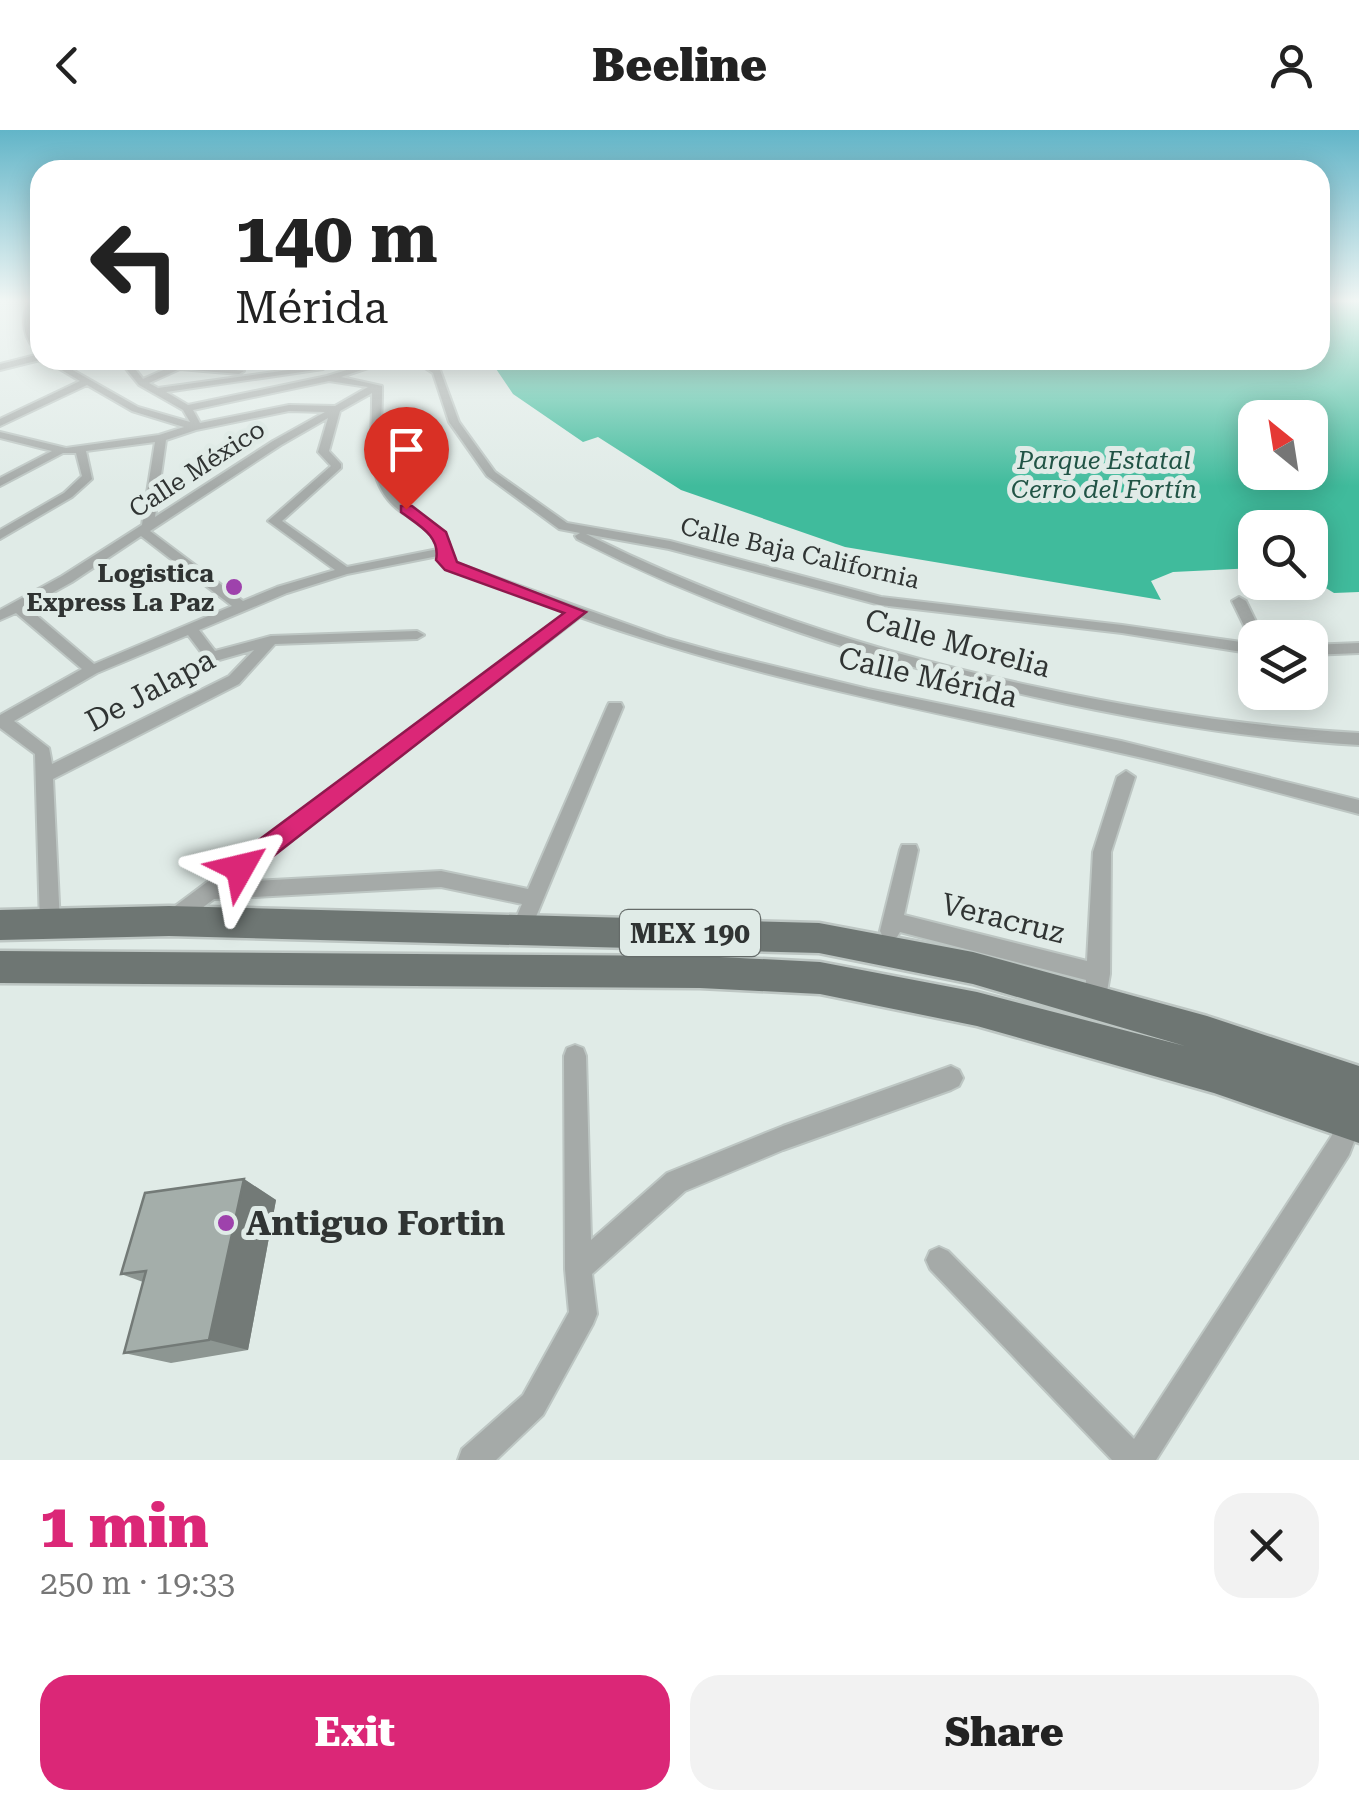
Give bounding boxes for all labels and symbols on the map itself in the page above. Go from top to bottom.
north arrow [1238,400,1328,490]
pin [364,407,449,510]
street label: Calle México [124,414,270,524]
park label: Parque Estatal Cerro del Fortín [1011,446,1197,504]
street label: Calle Baja California [678,511,923,595]
place label: Logistica Express La Paz [26,559,214,617]
marker: Logistica Express La Paz [223,576,245,598]
street label: Calle Morelia [862,601,1054,685]
street label: Calle Mérida [835,639,1021,715]
street label: De Jalapa [80,641,220,739]
position arrow [188,816,292,920]
street label: Veracruz [938,886,1068,950]
road number: MEX 190 [620,910,760,956]
place label: Antiguo Fortin [246,1203,505,1244]
marker: Antiguo Fortin [215,1212,237,1234]

